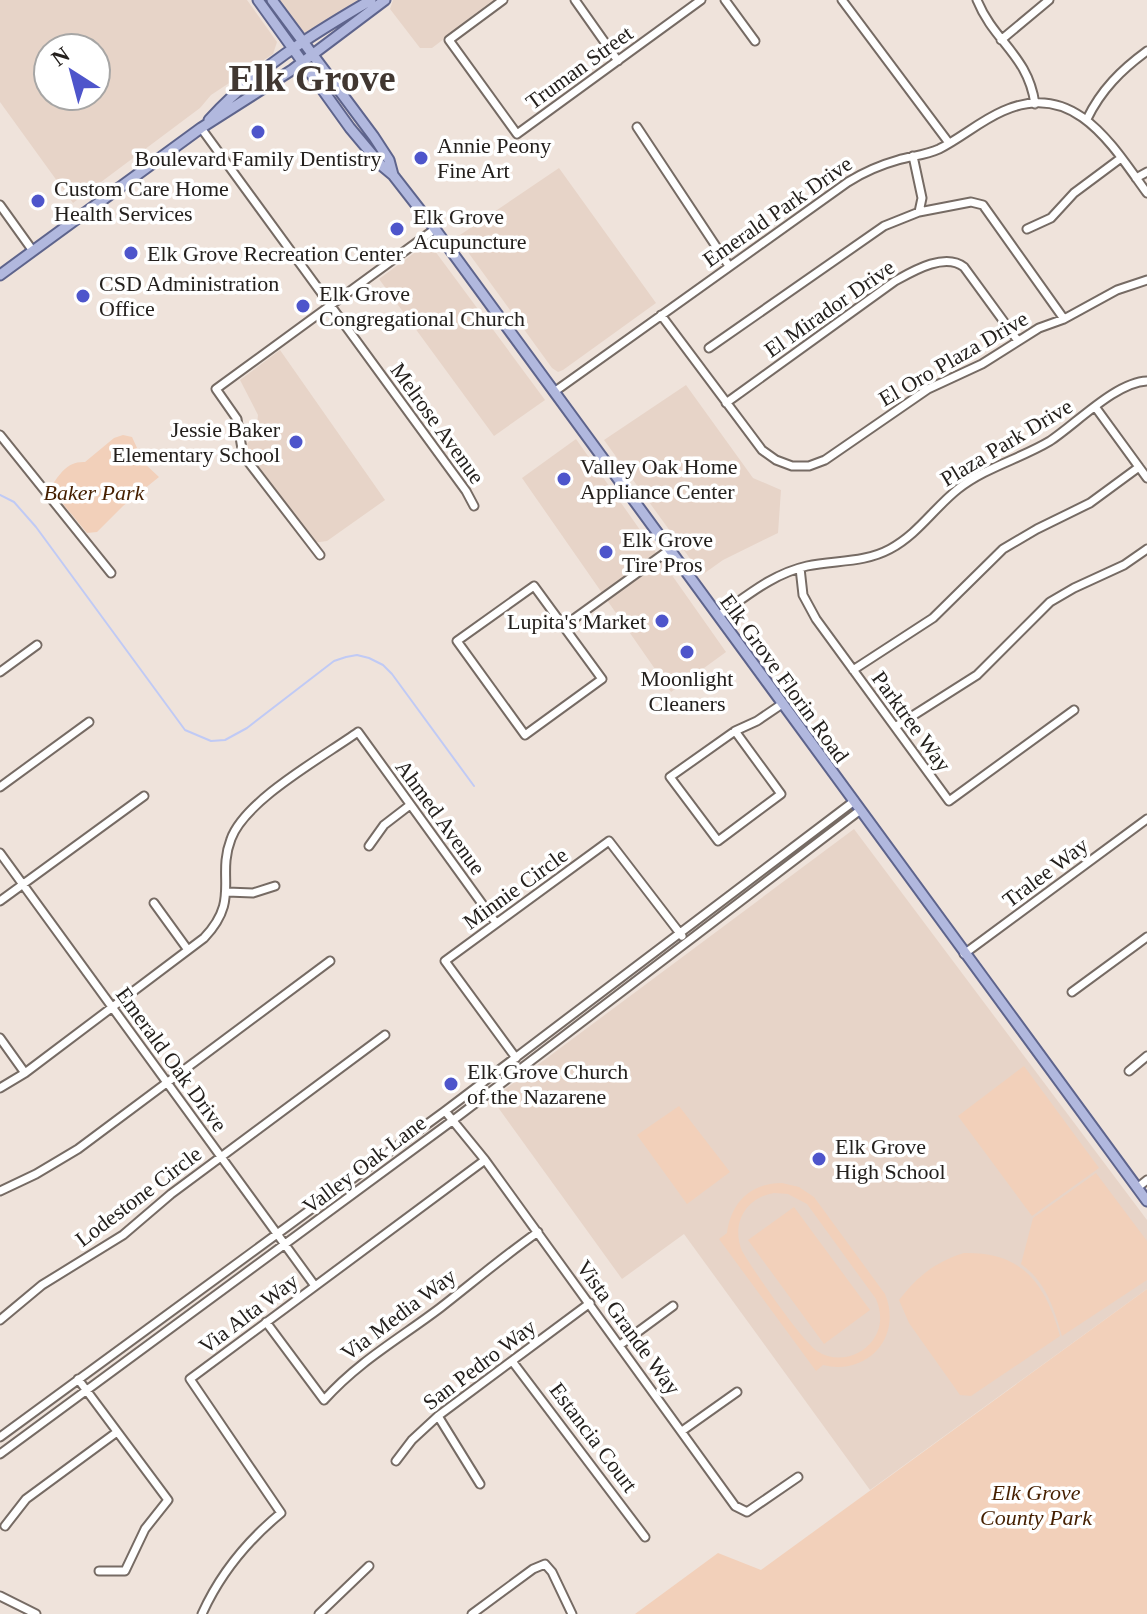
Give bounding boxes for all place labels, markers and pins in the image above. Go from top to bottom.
marker: Boulevard Family Dentistry [249,123,267,141]
place label: Annie Peony Fine Art [437,133,551,183]
place label: Boulevard Family Dentistry [135,146,381,171]
marker: Annie Peony Fine Art [412,149,430,167]
place label: Custom Care Home Health Services [54,176,229,226]
marker: Custom Care Home Health Services [29,192,47,210]
place label: Elk Grove Acupuncture [413,204,527,254]
marker: Elk Grove Acupuncture [388,220,406,238]
place label: Elk Grove Recreation Center [147,241,404,266]
marker: Elk Grove Recreation Center [122,244,140,262]
place label: CSD Administration Office [99,271,279,321]
place label: Elk Grove Congregational Church [319,281,525,331]
marker: CSD Administration Office [74,287,92,305]
marker: Elk Grove Congregational Church [294,297,312,315]
place label: Jessie Baker Elementary School [112,417,281,467]
marker: Jessie Baker Elementary School [287,433,305,451]
place label: Valley Oak Home Appliance Center [580,454,738,504]
marker: Valley Oak Home Appliance Center [555,470,573,488]
place label: Elk Grove Tire Pros [622,527,713,577]
marker: Elk Grove Tire Pros [597,543,615,561]
place label: Lupita's Market [507,609,646,634]
marker: Lupita's Market [653,612,671,630]
marker: Moonlight Cleaners [678,643,696,661]
place label: Moonlight Cleaners [641,666,733,716]
place label: Elk Grove Church of the Nazarene [467,1059,628,1109]
marker: Elk Grove Church of the Nazarene [442,1075,460,1093]
place label: Elk Grove High School [835,1134,946,1184]
marker: Elk Grove High School [810,1150,828,1168]

